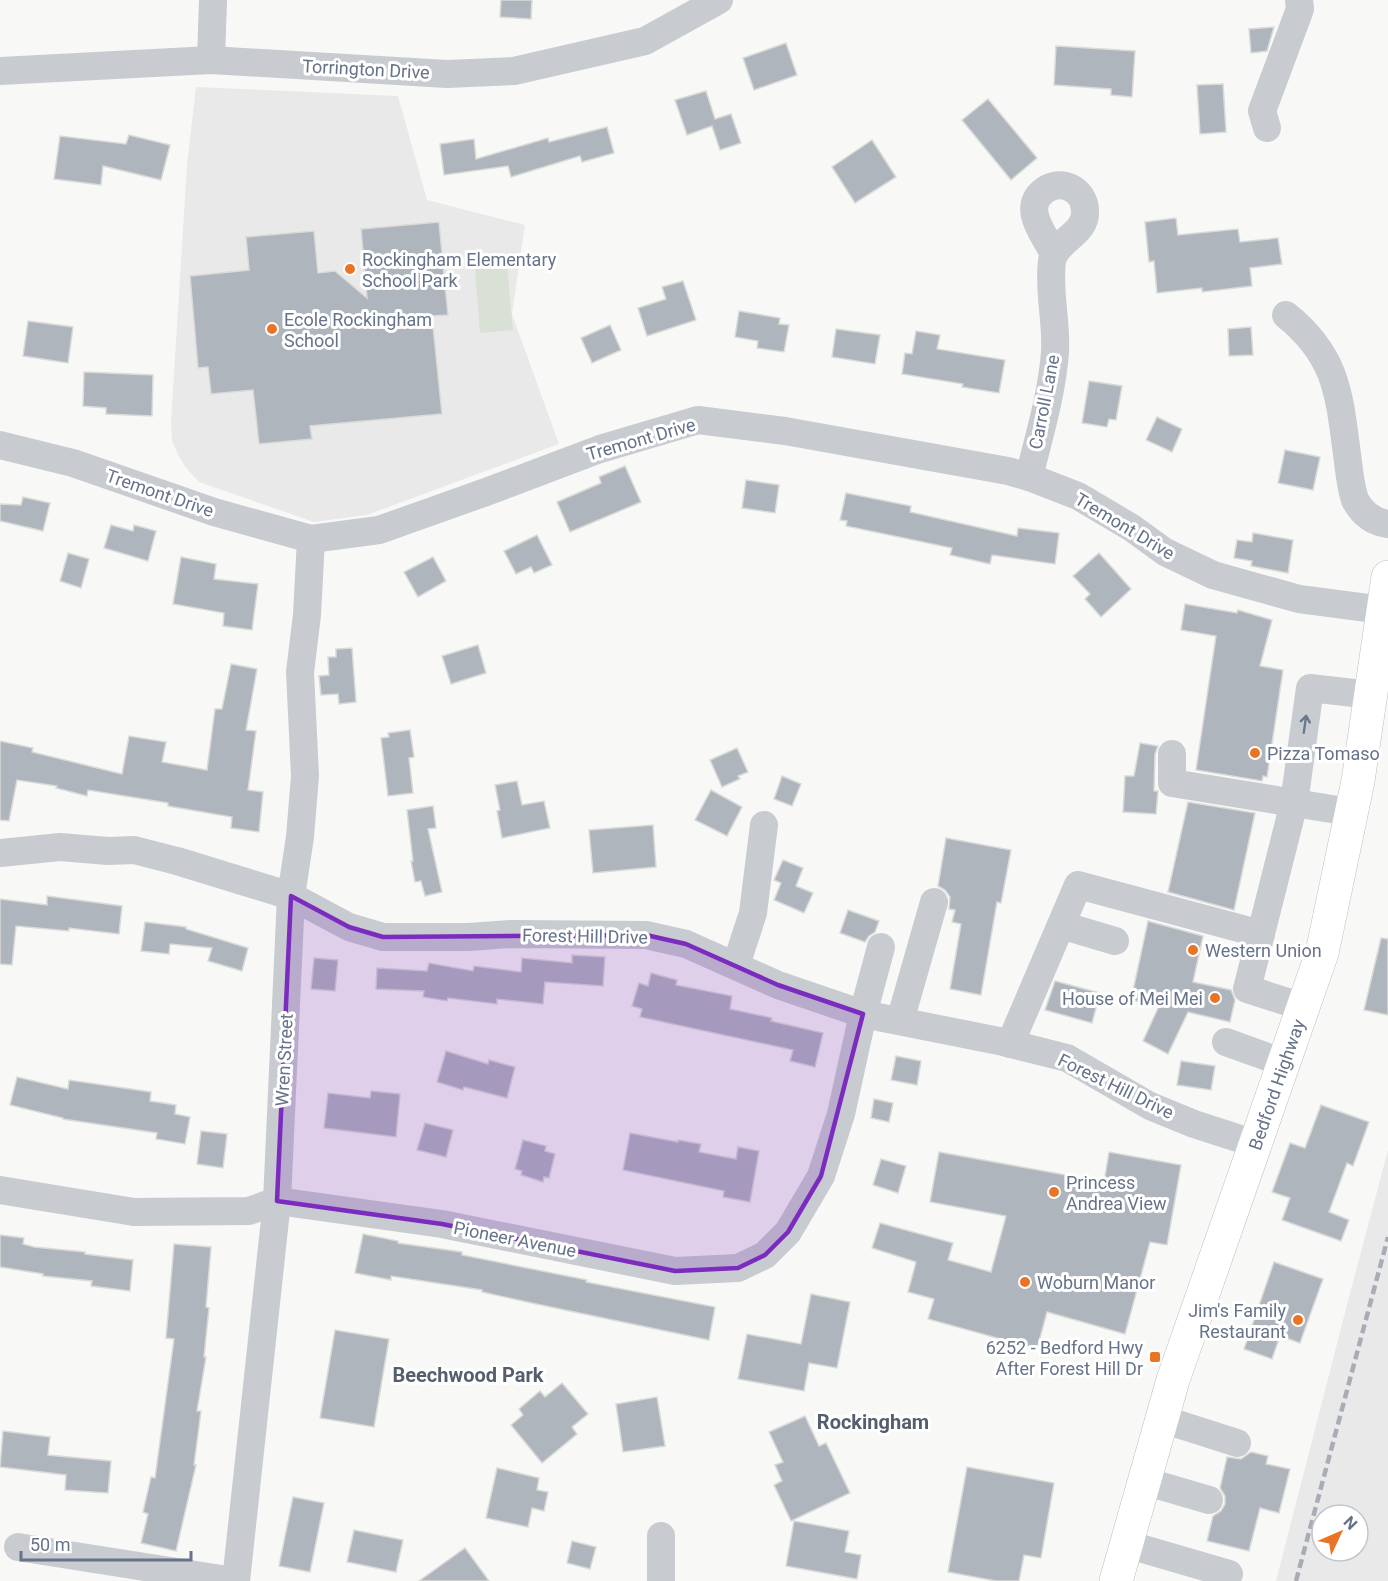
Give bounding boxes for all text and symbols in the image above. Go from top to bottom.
street label: Torrington Drive [302,55,430,83]
place label: Rockingham Elementary School Park [362,249,557,291]
marker: Rockingham Elementary School Park [343,262,357,276]
place label: Ecole Rockingham School [284,309,432,351]
marker: Ecole Rockingham School [265,322,279,336]
street label: Carroll Lane [1025,353,1063,451]
street label: Tremont Drive [584,413,698,465]
street label: Tremont Drive [103,465,217,521]
street label: Tremont Drive [1071,488,1179,564]
one-way arrow [1300,715,1311,735]
place label: Pizza Tomaso [1267,743,1380,764]
marker: Pizza Tomaso [1248,746,1262,760]
street label: Forest Hill Drive [522,924,648,948]
place label: Western Union [1205,940,1322,961]
marker: Western Union [1186,943,1200,957]
place label: House of Mei Mei [1062,988,1203,1009]
marker: House of Mei Mei [1208,991,1222,1005]
street label: Wren Street [271,1013,297,1107]
street label: Bedford Highway [1244,1016,1309,1153]
street label: Forest Hill Drive [1055,1049,1177,1123]
place label: Princess Andrea View [1066,1172,1167,1214]
marker: Princess Andrea View [1047,1185,1061,1199]
street label: Pioneer Avenue [452,1217,578,1261]
place label: Woburn Manor [1037,1272,1155,1293]
marker: Woburn Manor [1018,1275,1032,1289]
place label: Jim's Family Restaurant [1188,1300,1286,1342]
marker: Jim's Family Restaurant [1291,1313,1305,1327]
place label: 6252 - Bedford Hwy After Forest Hill Dr [986,1337,1143,1379]
marker: 6252 - Bedford Hwy After Forest Hill Dr [1148,1350,1162,1364]
district label: Beechwood Park [393,1363,544,1387]
district label: Rockingham [817,1410,929,1434]
north arrow [1310,1503,1370,1563]
text: N [1340,1512,1361,1534]
scale bar [21,1524,190,1562]
text: 50 m [30,1534,70,1555]

